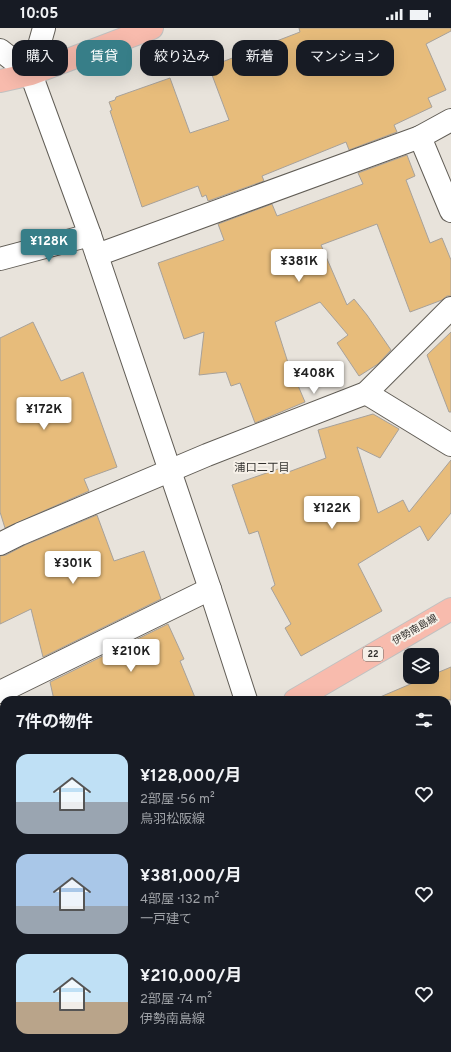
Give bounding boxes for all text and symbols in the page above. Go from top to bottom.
text: 10:05 [20,5,59,24]
chip: 購入 [12,40,68,76]
chip: 賃貸 [76,40,132,76]
chip: 絞り込み [140,40,224,76]
chip: 新着 [232,40,288,76]
chip: マンション [296,40,394,76]
pin: ¥128K [21,229,77,263]
text: ¥128K [30,234,68,250]
pin: ¥381K [271,249,327,283]
text: ¥381K [280,254,318,270]
pin: ¥408K [286,361,342,395]
text: ¥408K [293,366,335,382]
pin: ¥172K [16,397,72,431]
text: ¥172K [26,402,63,418]
district label: 浦口二丁目 [235,461,290,475]
pin: ¥122K [304,496,360,530]
text: ¥122K [313,501,351,517]
pin: ¥301K [45,551,101,585]
text: ¥301K [54,556,92,572]
street label: 伊勢南島線 [390,612,440,648]
pin: ¥210K [103,639,159,673]
text: ¥210K [112,644,150,660]
road number: 22 [363,647,383,661]
map controls [403,648,439,684]
button: layers [403,648,439,684]
icon: filters [413,709,435,731]
text: 7件の物件 [16,712,93,734]
text: ¥128,000/月 [140,766,242,788]
icon: home [48,770,96,818]
icon: heart [413,783,435,805]
text: 2部屋 · 56 m² [140,792,215,808]
text: 鳥羽松阪線 [140,812,205,828]
text: ¥381,000/月 [140,866,242,888]
icon: home [48,870,96,918]
icon: heart [413,883,435,905]
text: 4部屋 · 132 m² [140,892,219,908]
text: 一戸建て [140,912,192,928]
text: ¥210,000/月 [140,966,242,988]
icon: home [48,970,96,1018]
icon: heart [413,983,435,1005]
text: 2部屋 · 74 m² [140,992,212,1008]
text: 伊勢南島線 [140,1012,205,1028]

